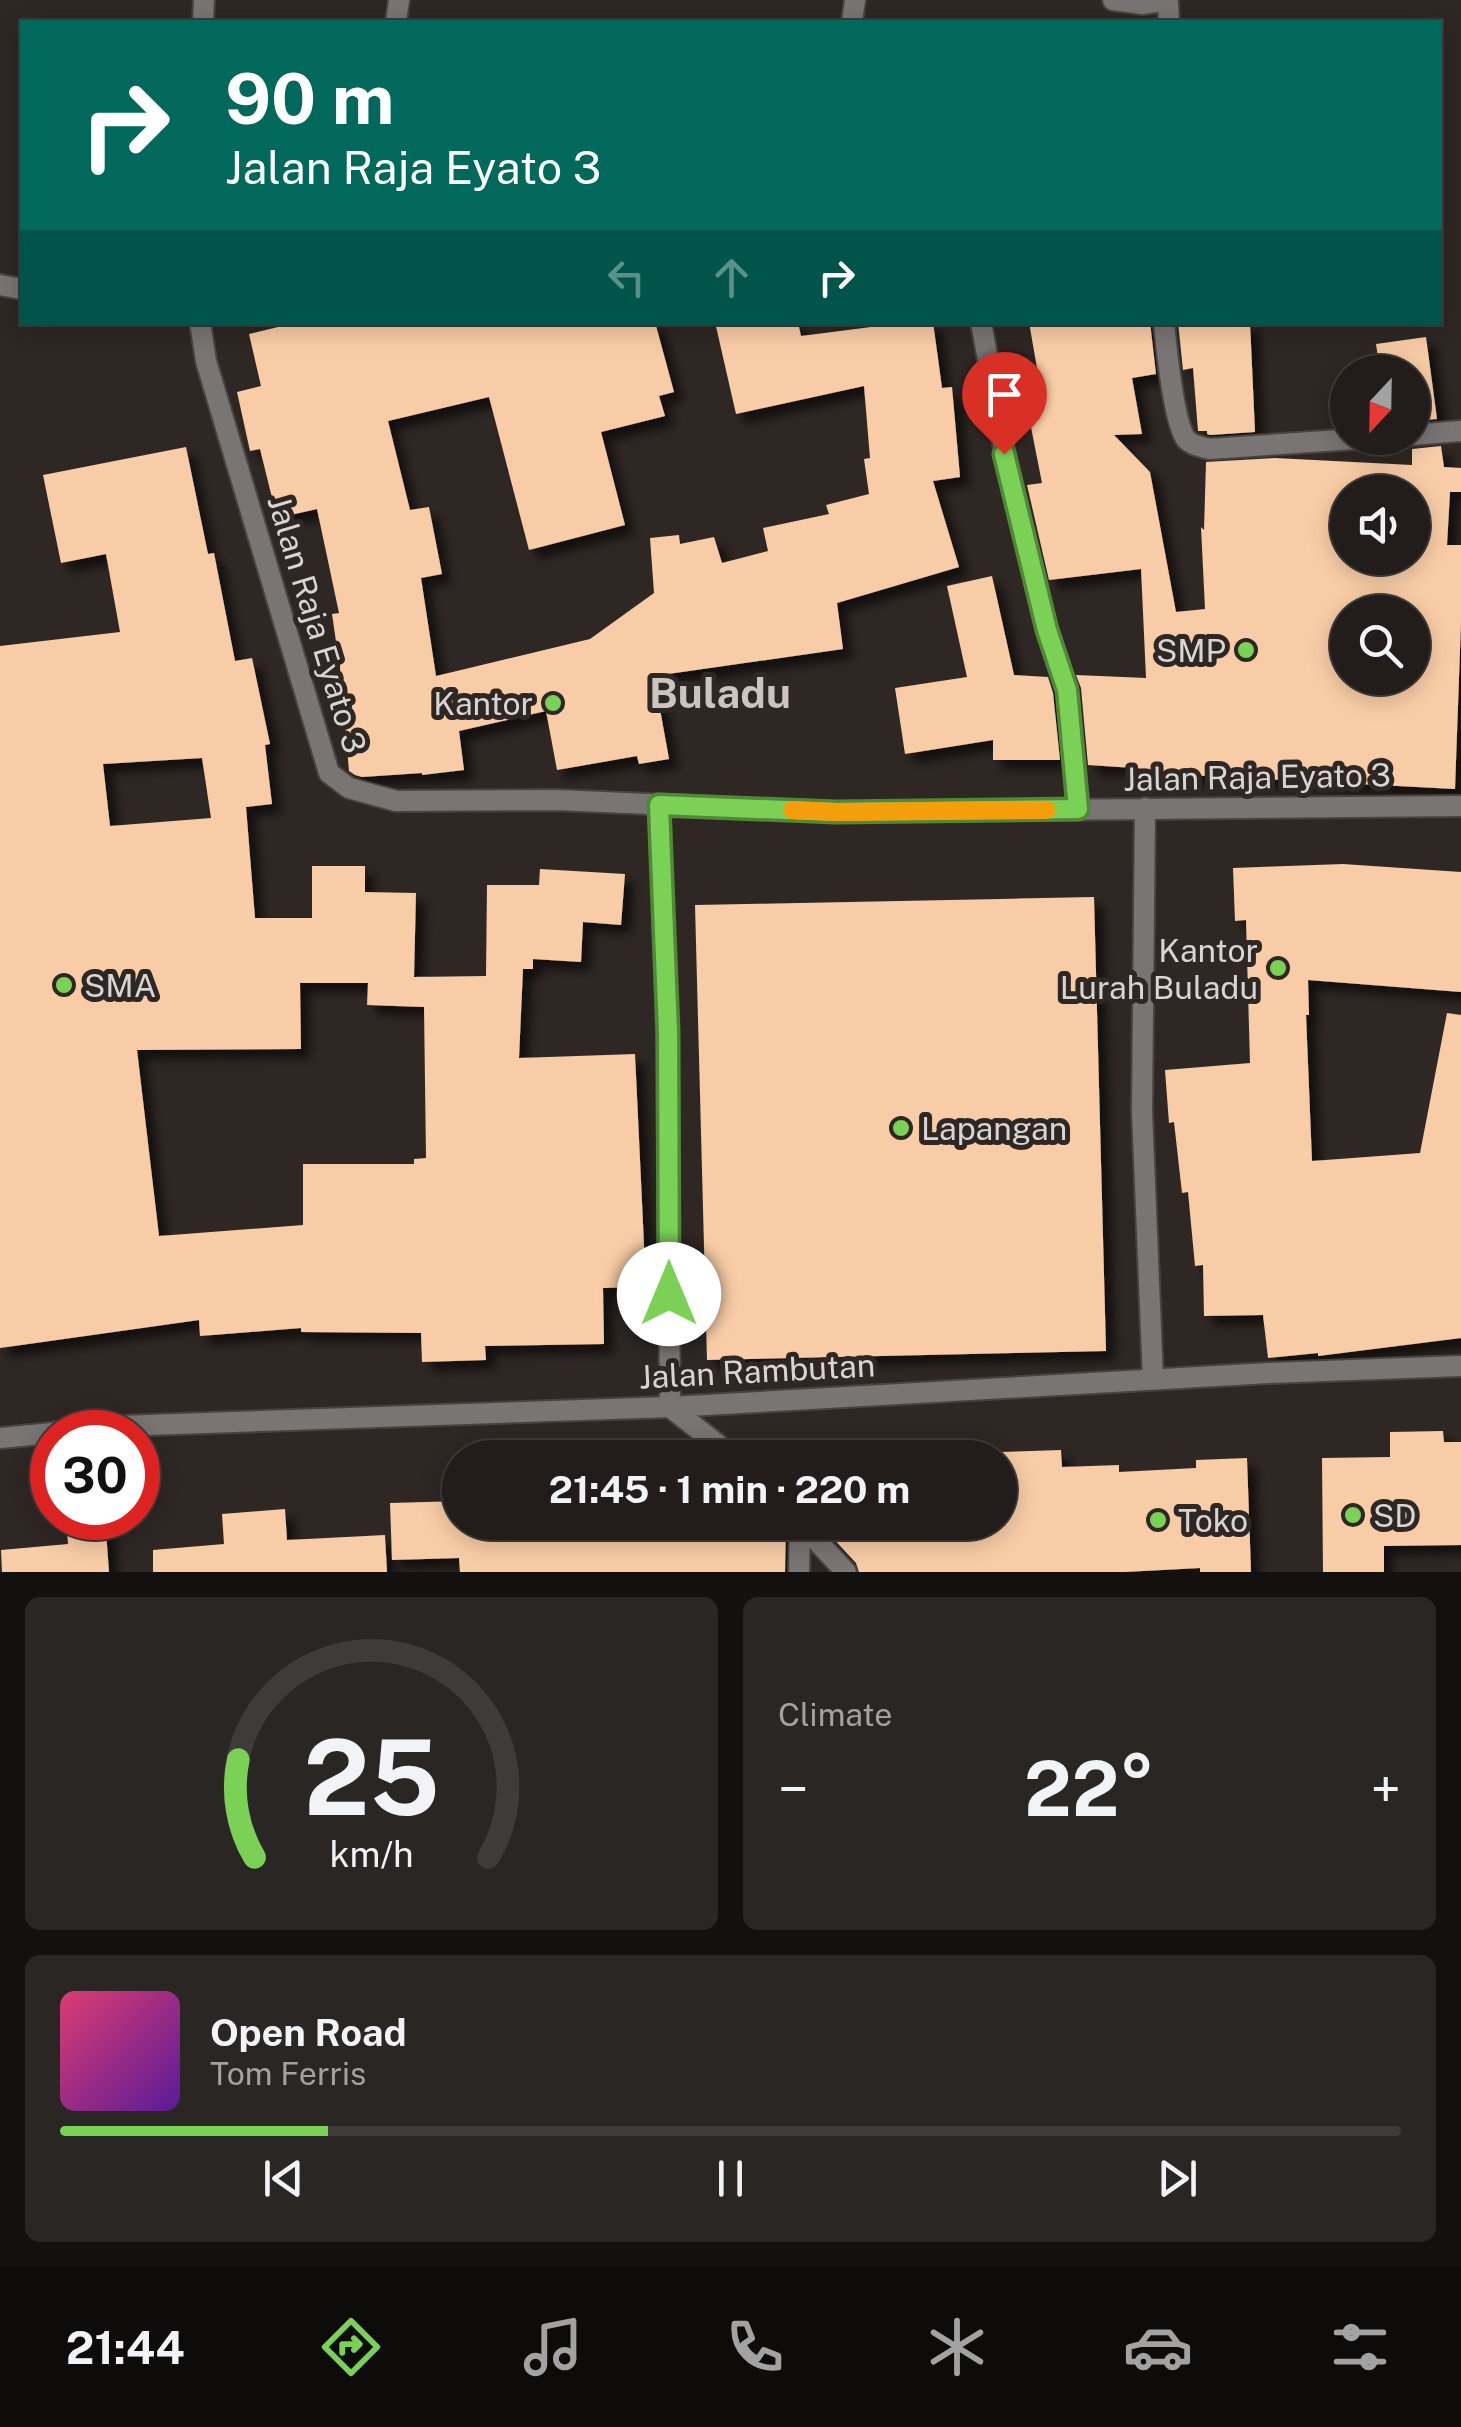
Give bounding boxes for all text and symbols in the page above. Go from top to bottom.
text: 90 m [225,57,395,140]
icon: right [60,60,190,190]
text: Jalan Raja Eyato 3 [225,141,601,194]
icon: left [599,250,654,305]
icon: ahead [704,250,759,305]
icon: right [809,250,864,305]
pin [962,352,1047,455]
north arrow [1330,355,1430,455]
map controls [1330,355,1430,695]
icon: arrive [977,367,1032,422]
button: sound [1330,475,1430,575]
street label: Jalan Raja Eyato 3 [260,491,374,757]
button: search [1330,595,1430,695]
place label: SMP [1156,632,1226,669]
marker: SMP [1235,639,1257,661]
district label: Buladu [649,668,791,717]
place label: Kantor [433,685,533,722]
marker: Kantor [542,692,564,714]
street label: Jalan Raja Eyato 3 [1123,756,1391,798]
place label: Kantor Lurah Buladu [1060,932,1258,1006]
marker: Kantor Lurah Buladu [1267,957,1289,979]
place label: SMA [84,967,156,1004]
marker: SMA [53,974,75,996]
place label: Lapangan [921,1110,1067,1147]
marker: Lapangan [890,1117,912,1139]
position arrow [617,1242,721,1346]
street label: Jalan Rambutan [638,1346,876,1396]
speed limit sign: 30 [30,1410,160,1540]
text: 21:45 · 1 min · 220 m [549,1467,910,1512]
place label: SD [1373,1497,1417,1534]
place label: Toko [1178,1502,1248,1539]
marker: SD [1342,1504,1364,1526]
marker: Toko [1147,1509,1169,1531]
text: Climate [778,1696,892,1733]
text: 25 [303,1716,440,1838]
text: 22° [1024,1745,1155,1833]
text: − [778,1757,809,1821]
text: + [1371,1757,1401,1821]
text: km/h [329,1833,414,1875]
text: Open Road [210,2010,407,2055]
text: Tom Ferris [210,2055,366,2092]
icon: previous [256,2151,311,2206]
icon: pause [703,2151,758,2206]
icon: next [1150,2151,1205,2206]
icon: directions [316,2312,386,2382]
icon: music [518,2312,588,2382]
icon: phone [720,2312,790,2382]
icon: climate [922,2312,992,2382]
icon: car [1123,2312,1193,2382]
icon: filters [1325,2312,1395,2382]
text: 21:44 [66,2321,185,2374]

